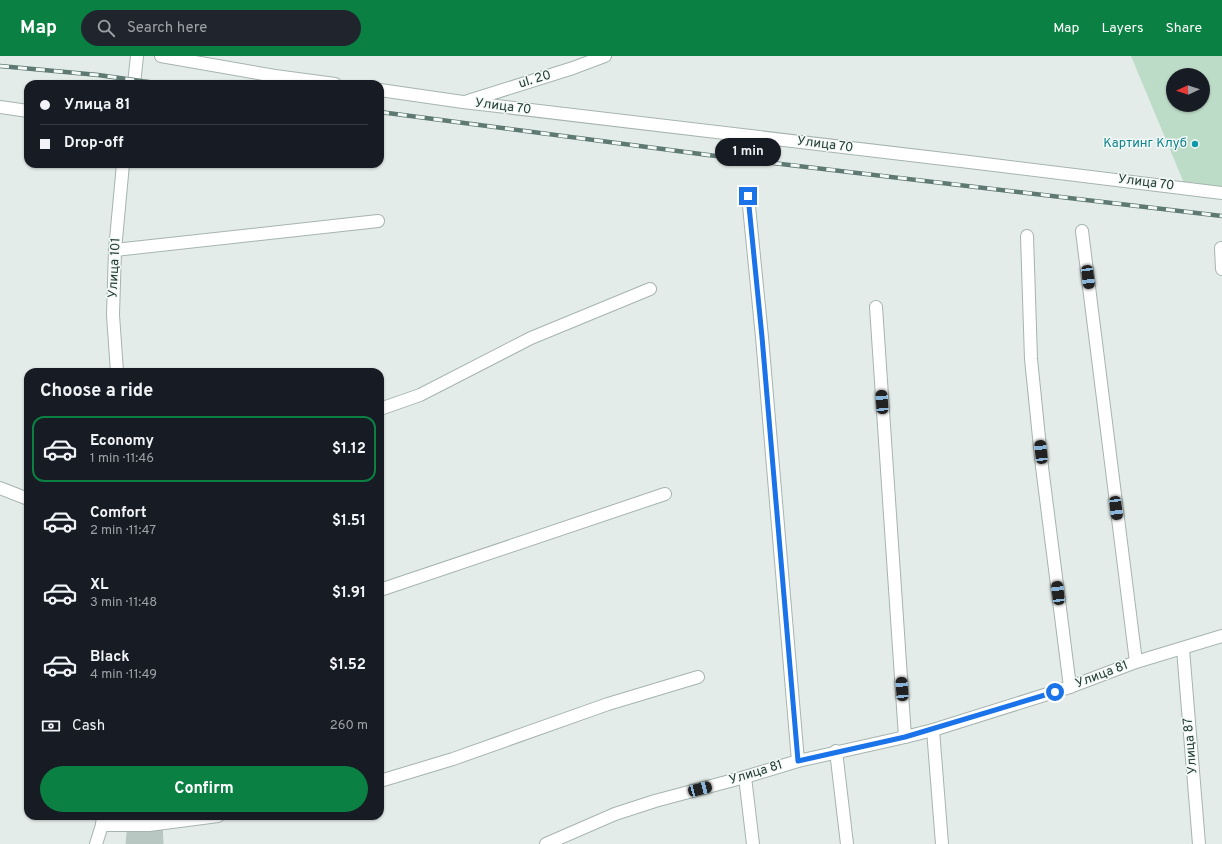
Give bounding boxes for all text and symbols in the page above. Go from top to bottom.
search box [81,10,361,46]
text: Map [20,16,57,40]
icon: search [95,17,117,39]
text: Search here [127,19,207,38]
text: Map [1053,20,1079,37]
text: Layers [1101,20,1143,37]
text: Share [1165,20,1202,37]
street label: ul. 20 [517,68,553,92]
north arrow [1166,68,1210,112]
map controls [1166,68,1210,112]
text: Улица 81 [64,96,130,115]
street label: Улица 70 [474,96,532,118]
text: Drop-off [64,134,124,153]
street label: Улица 70 [796,134,854,156]
place label: Картинг Клуб [1103,136,1187,152]
callout: 1 min [715,138,781,166]
marker: Картинг Клуб [1190,139,1200,149]
text: 1 min [732,144,764,160]
street label: Улица 70 [1117,172,1175,194]
route end [739,187,757,205]
street label: Улица 101 [105,237,125,299]
car [1081,264,1095,290]
text: Choose a ride [40,380,153,403]
car [875,390,889,414]
icon: car [42,431,78,467]
text: Economy [90,432,154,451]
car [1034,439,1048,465]
text: $1.12 [332,440,366,459]
text: 1 min · 11:46 [90,451,154,467]
car [1109,495,1123,521]
icon: car [42,503,78,539]
text: Comfort [90,504,147,523]
text: $1.51 [332,512,366,531]
text: 2 min · 11:47 [90,523,156,539]
icon: car [42,575,78,611]
text: XL [90,576,108,595]
car [1051,580,1065,606]
text: $1.91 [332,584,366,603]
text: 3 min · 11:48 [90,595,157,611]
icon: car [42,647,78,683]
text: Black [90,648,130,667]
text: $1.52 [329,656,366,675]
street label: Улица 81 [1073,658,1131,692]
text: 4 min · 11:49 [90,667,157,683]
car [895,677,909,701]
route start [1046,683,1064,701]
icon: cash [40,715,62,737]
text: Cash [72,717,105,736]
street label: Улица 87 [1181,717,1201,775]
text: 260 m [330,718,368,734]
street label: Улица 81 [727,757,785,789]
button: Confirm [40,766,368,812]
car [687,780,713,798]

